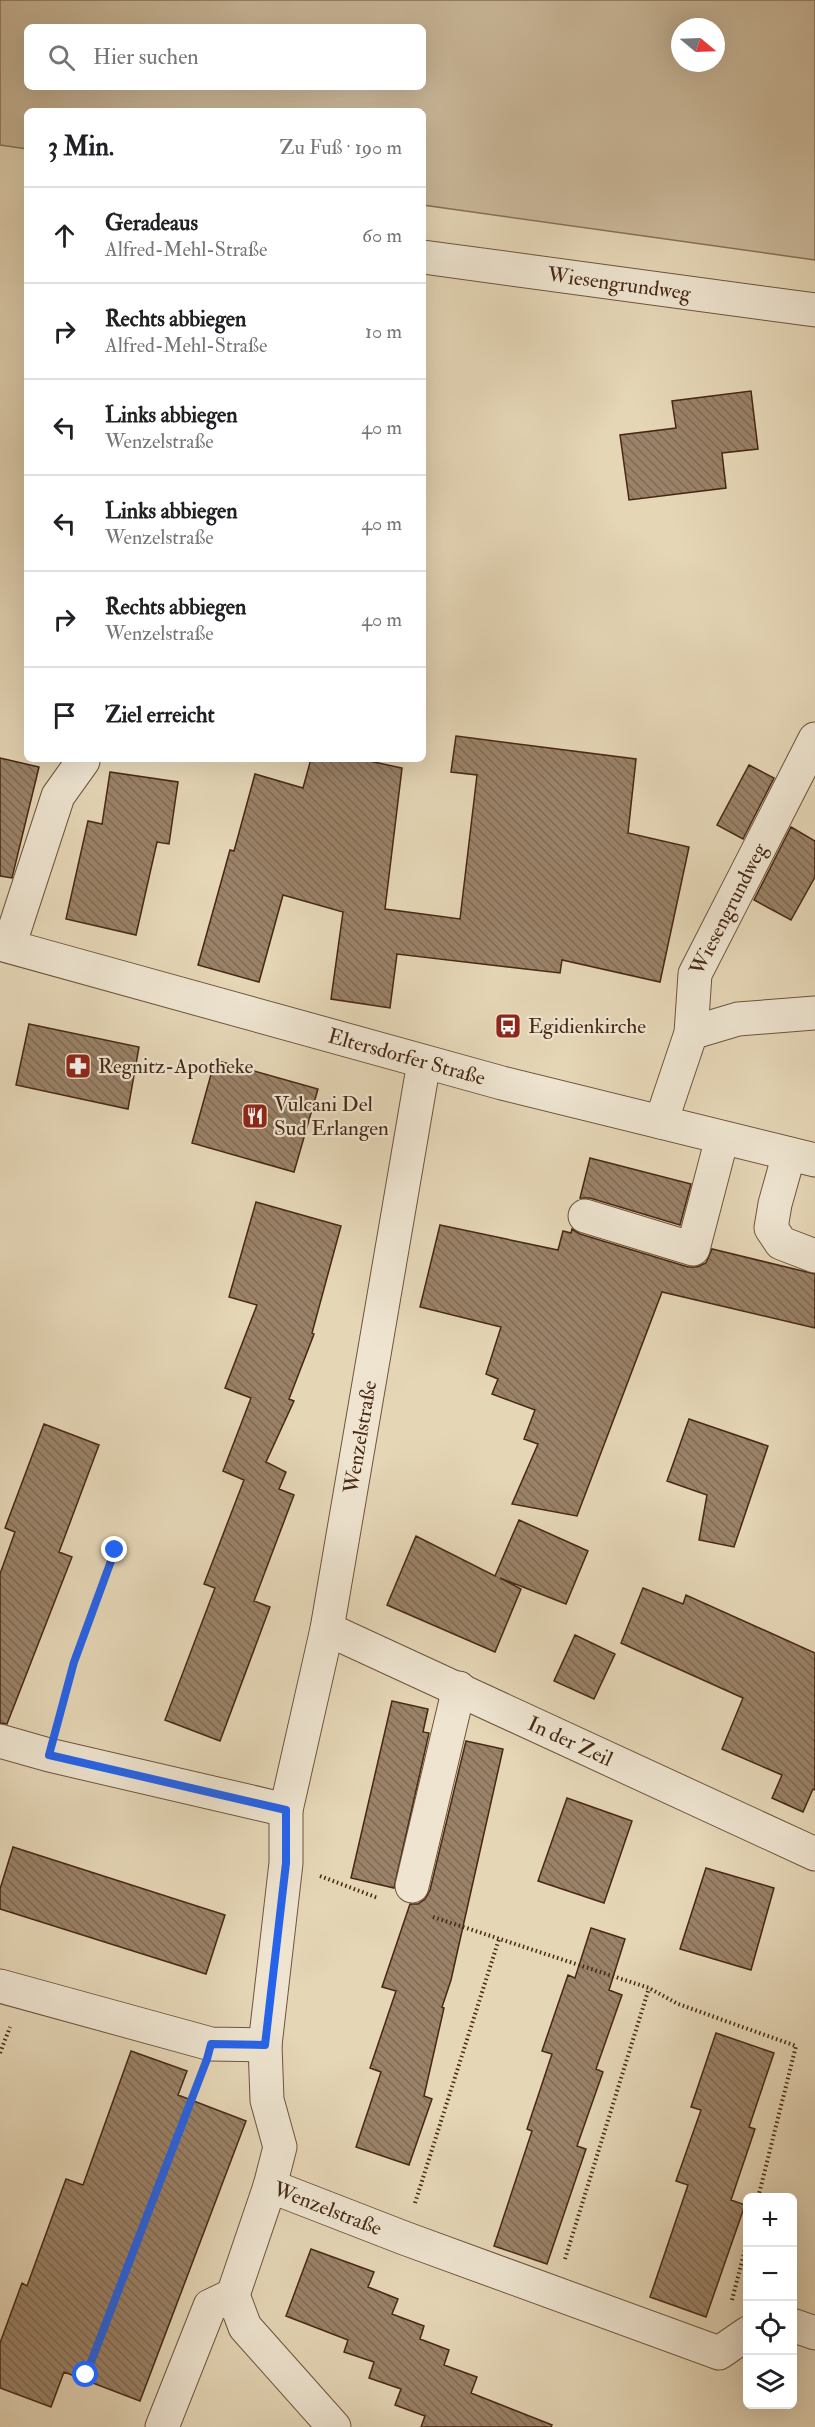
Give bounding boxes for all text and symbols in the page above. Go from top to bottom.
north arrow [671,18,725,72]
search box [24,24,426,90]
icon: search [45,41,78,74]
text: Hier suchen [93,43,199,71]
text: 3 Min. [48,131,114,163]
text: Zu Fuß · 190 m [280,135,402,160]
text: Geradeaus [105,209,198,237]
icon: ahead [48,219,81,252]
text: 60 m [362,223,402,248]
text: Alfred-Mehl-Straße [105,237,267,262]
street label: Wiesengrundweg [545,261,693,307]
text: Rechts abbiegen [105,305,246,333]
icon: right [48,315,81,348]
text: 10 m [365,319,402,344]
text: Alfred-Mehl-Straße [105,333,267,358]
text: Links abbiegen [105,401,238,429]
icon: left [48,411,81,444]
text: 40 m [361,415,402,440]
text: Wenzelstraße [105,429,214,454]
text: Links abbiegen [105,497,238,525]
icon: left [48,507,81,540]
text: 40 m [361,511,402,536]
text: Wenzelstraße [105,525,214,550]
text: Rechts abbiegen [105,593,246,621]
icon: right [48,603,81,636]
text: 40 m [361,607,402,632]
text: Wenzelstraße [105,621,214,646]
icon: arrive [48,699,81,732]
text: Ziel erreicht [105,701,215,729]
street label: Wiesengrundweg [683,838,774,981]
bus stop icon: Egidienkirche [493,1011,523,1041]
place label: Egidienkirche [528,1013,646,1040]
street label: Eltersdorfer Straße [325,1022,489,1092]
pharmacy icon: Regnitz-Apotheke [63,1051,93,1081]
place label: Regnitz-Apotheke [98,1053,254,1080]
place label: Vulcani Del Sud Erlangen [274,1091,389,1142]
restaurant icon: Vulcani Del Sud Erlangen [240,1101,270,1131]
street label: Wenzelstraße [337,1378,383,1496]
route end [101,1536,127,1562]
street label: In der Zeil [523,1710,618,1773]
street label: Wenzelstraße [269,2175,386,2242]
map controls [743,2193,797,2409]
button: + [743,2193,797,2247]
button: − [743,2247,797,2301]
button: locate [743,2301,797,2355]
button: layers [743,2355,797,2409]
route start [72,2361,98,2387]

